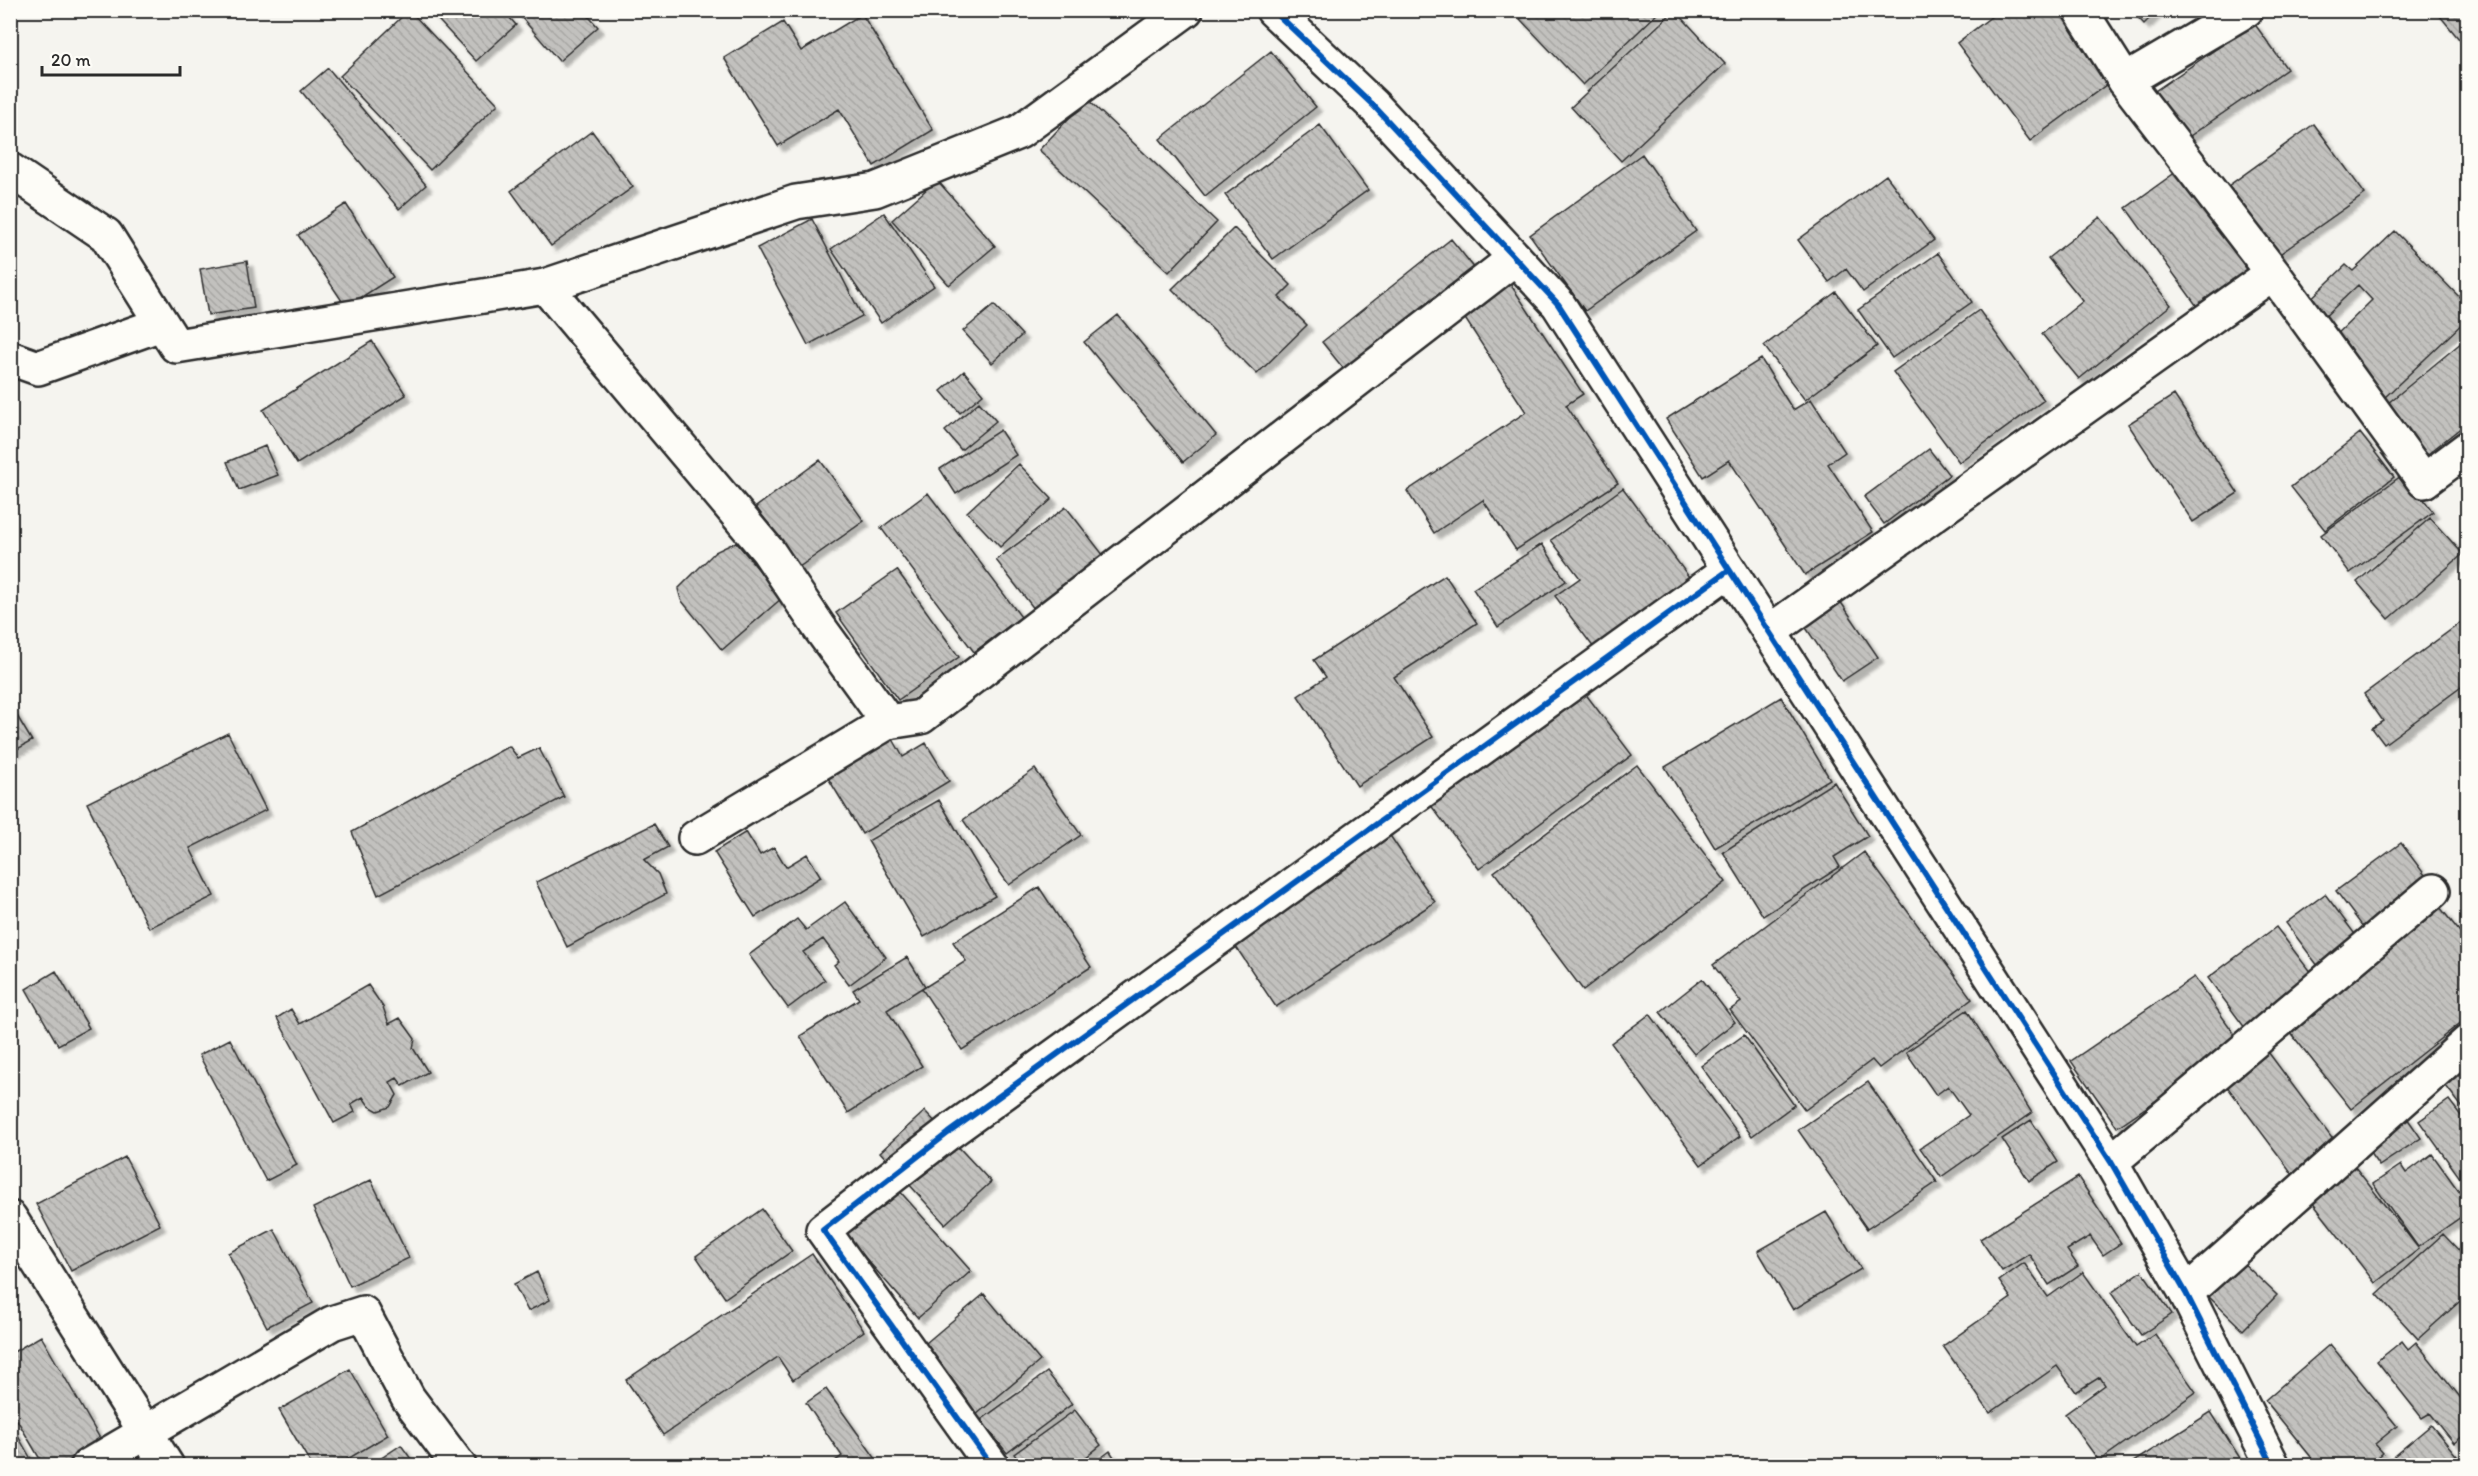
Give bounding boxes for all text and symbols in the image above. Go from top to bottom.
scale bar [42,39,180,77]
text: 20 m [51,49,91,71]

